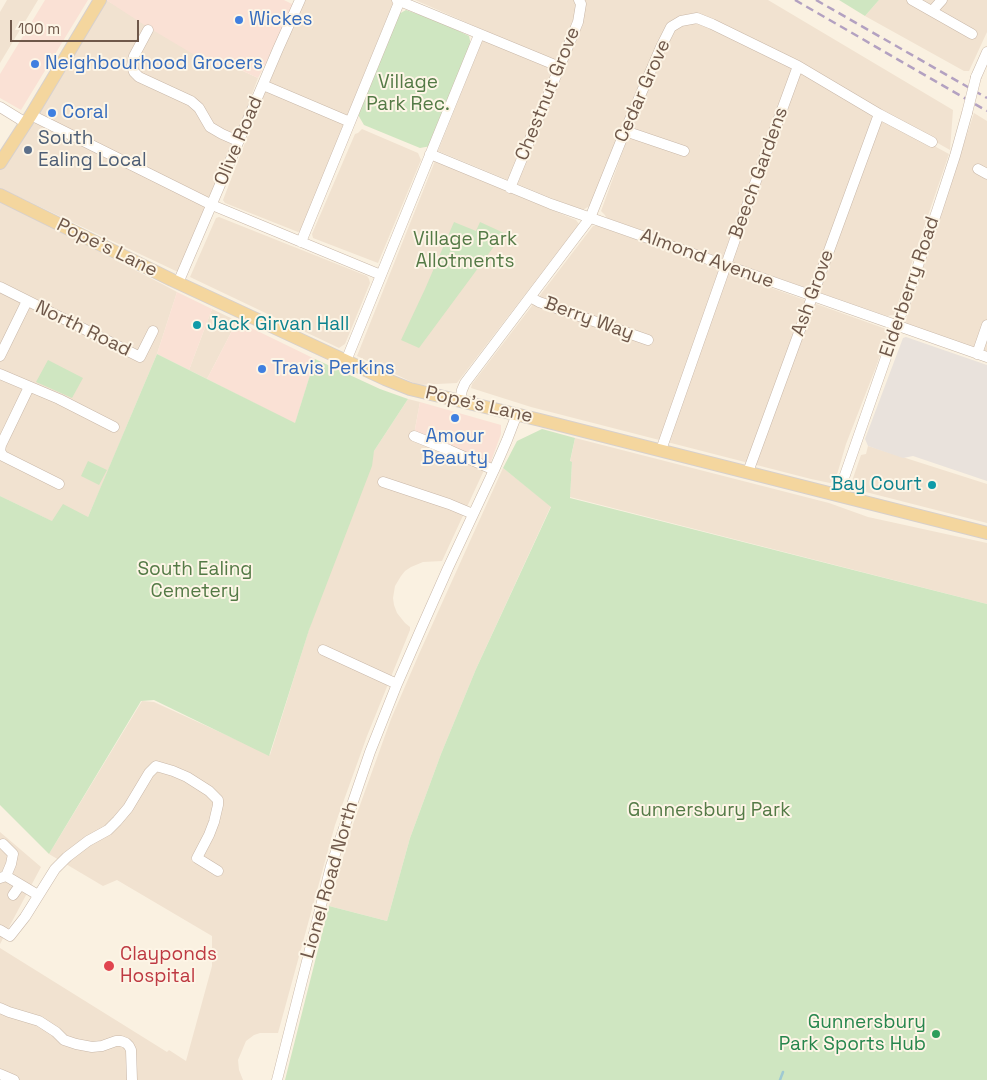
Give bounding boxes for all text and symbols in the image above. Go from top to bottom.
place label: Wickes [249,9,313,31]
scale bar [12,10,141,42]
marker: Wickes [233,14,245,26]
text: 100 m [18,19,60,38]
street label: Chestnut Grove [511,24,585,164]
street label: Cedar Grove [610,36,676,146]
place label: Neighbourhood Grocers [45,53,263,75]
marker: Neighbourhood Grocers [29,58,41,70]
park label: Village Park Rec. [366,72,450,116]
street label: Olive Road [210,93,268,189]
place label: Coral [62,102,108,124]
street label: Beech Gardens [725,104,793,242]
marker: Coral [46,107,58,119]
place label: South Ealing Local [38,128,147,172]
marker: South Ealing Local [22,144,34,156]
street label: Pope's Lane [53,214,161,282]
street label: Elderberry Road [875,214,945,360]
street label: Almond Avenue [637,224,777,294]
park label: Village Park Allotments [413,229,517,273]
street label: Ash Grove [787,247,839,339]
street label: Berry Way [541,292,637,346]
street label: North Road [32,296,134,362]
place label: Jack Girvan Hall [207,314,349,336]
marker: Jack Girvan Hall [191,319,203,331]
place label: Travis Perkins [272,358,395,380]
marker: Travis Perkins [256,363,268,375]
street label: Pope's Lane [423,382,535,428]
marker: Amour Beauty [449,412,461,424]
place label: Amour Beauty [422,426,488,470]
place label: Bay Court [831,474,922,496]
marker: Bay Court [926,479,938,491]
park label: South Ealing Cemetery [137,559,253,603]
street label: Lionel Road North [297,799,363,961]
park label: Gunnersbury Park [628,800,790,822]
place label: Clayponds Hospital [120,944,217,988]
marker: Clayponds Hospital [102,959,116,973]
place label: Gunnersbury Park Sports Hub [779,1012,926,1056]
marker: Gunnersbury Park Sports Hub [930,1028,942,1040]

